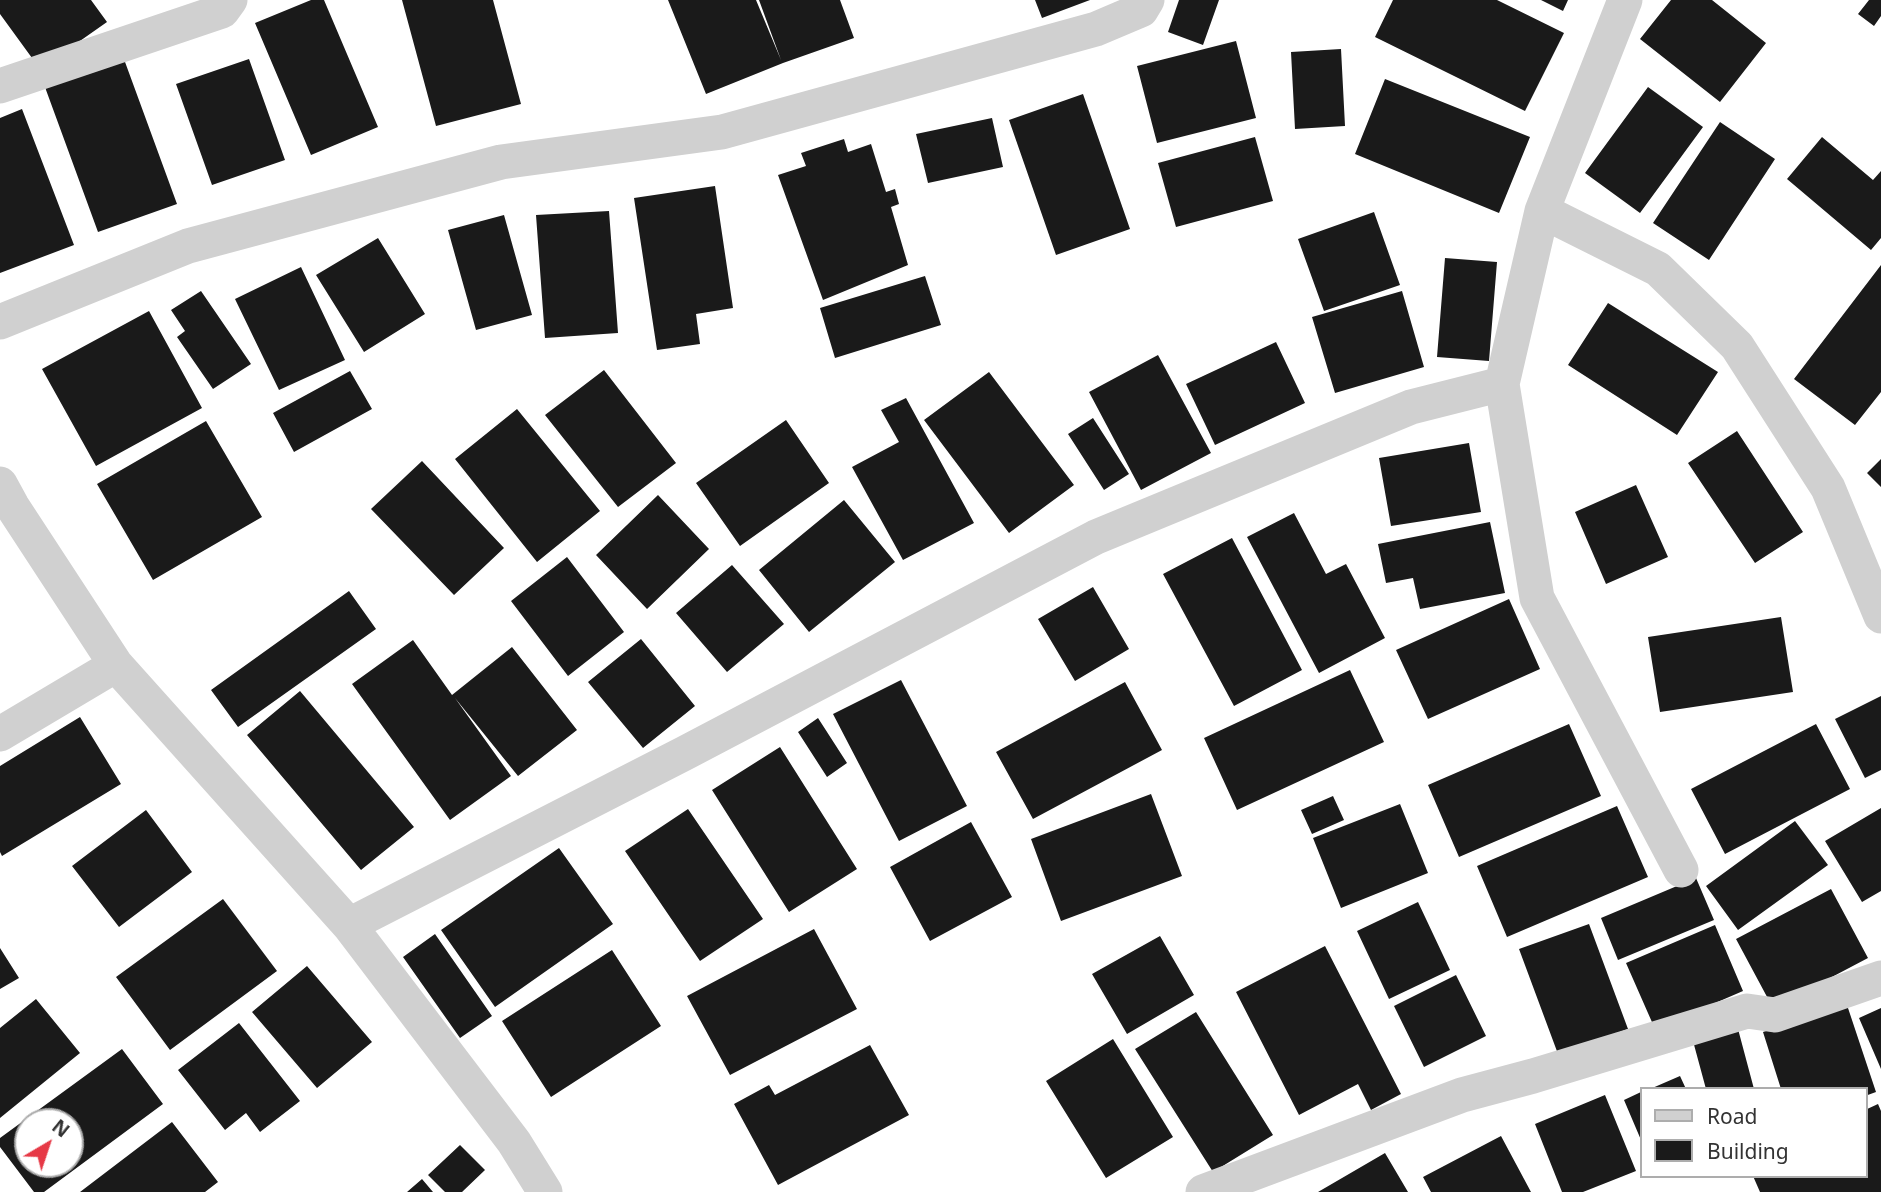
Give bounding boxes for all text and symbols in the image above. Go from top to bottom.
legend [1640,1087,1867,1178]
text: Road [1707,1102,1757,1130]
north arrow [14,1108,84,1178]
text: N [47,1113,75,1143]
text: Building [1707,1137,1789,1165]

